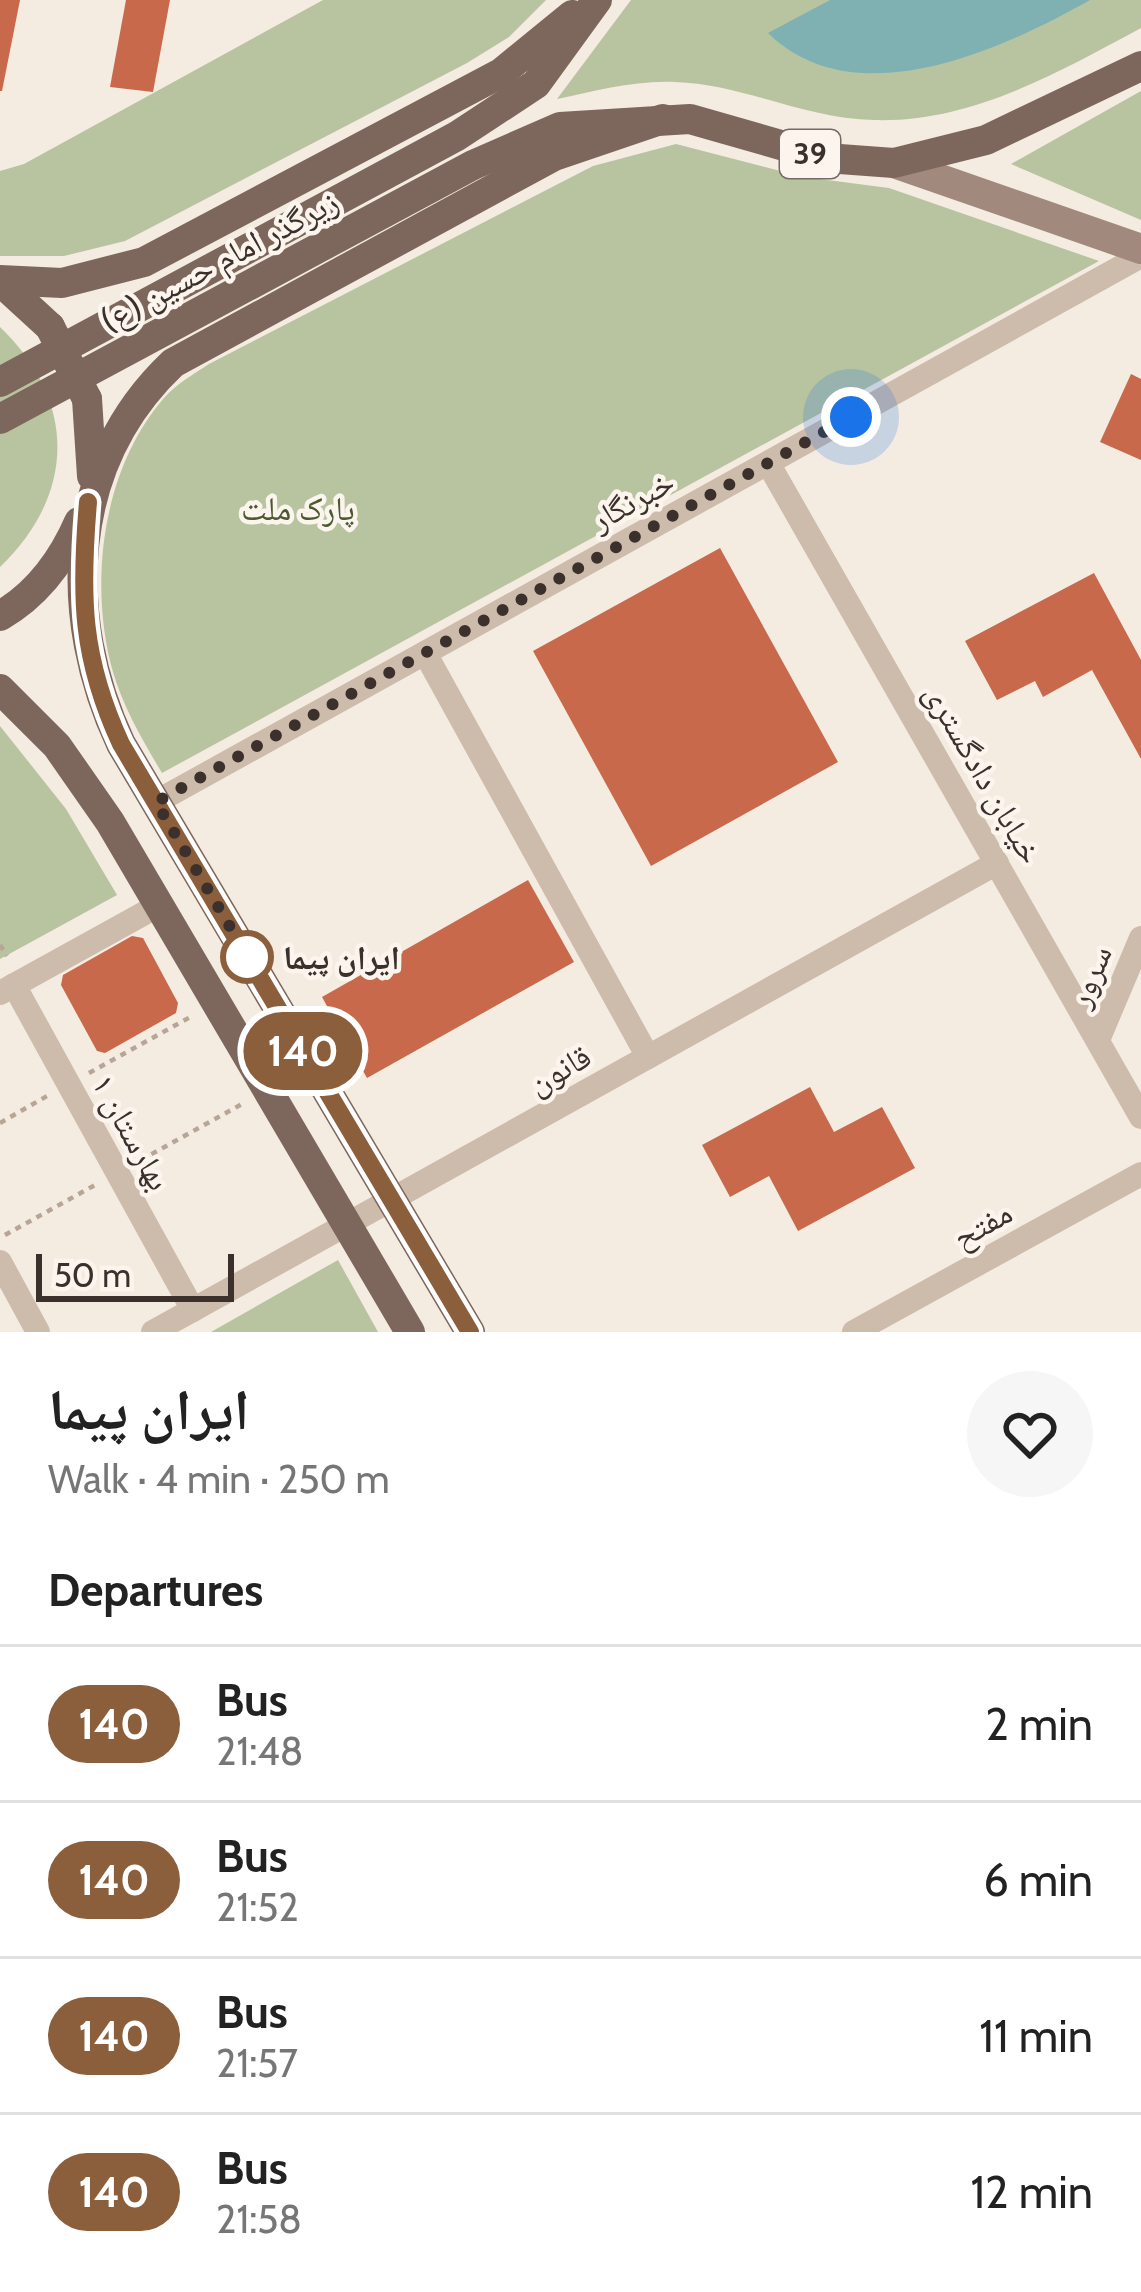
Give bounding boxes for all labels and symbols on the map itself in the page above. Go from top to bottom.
road number: 39 [780,130,840,178]
street label: زیرگذر امام حسین (ع) [93,180,346,341]
your location [821,387,881,447]
street label: خبرنگار [582,461,681,540]
park label: پارک ملت [241,488,355,528]
street label: خیابان دادگستری [915,676,1052,871]
marker: ایران پیما [222,932,272,982]
place label: ایران پیما [283,937,400,977]
street label: سرور [1058,939,1120,1014]
line badge: 140 [234,1012,372,1090]
street label: قانون [520,1035,598,1103]
street label: بهارستان ۱ [83,1067,180,1197]
street label: مفتح [945,1192,1020,1258]
scale bar [36,1248,234,1301]

